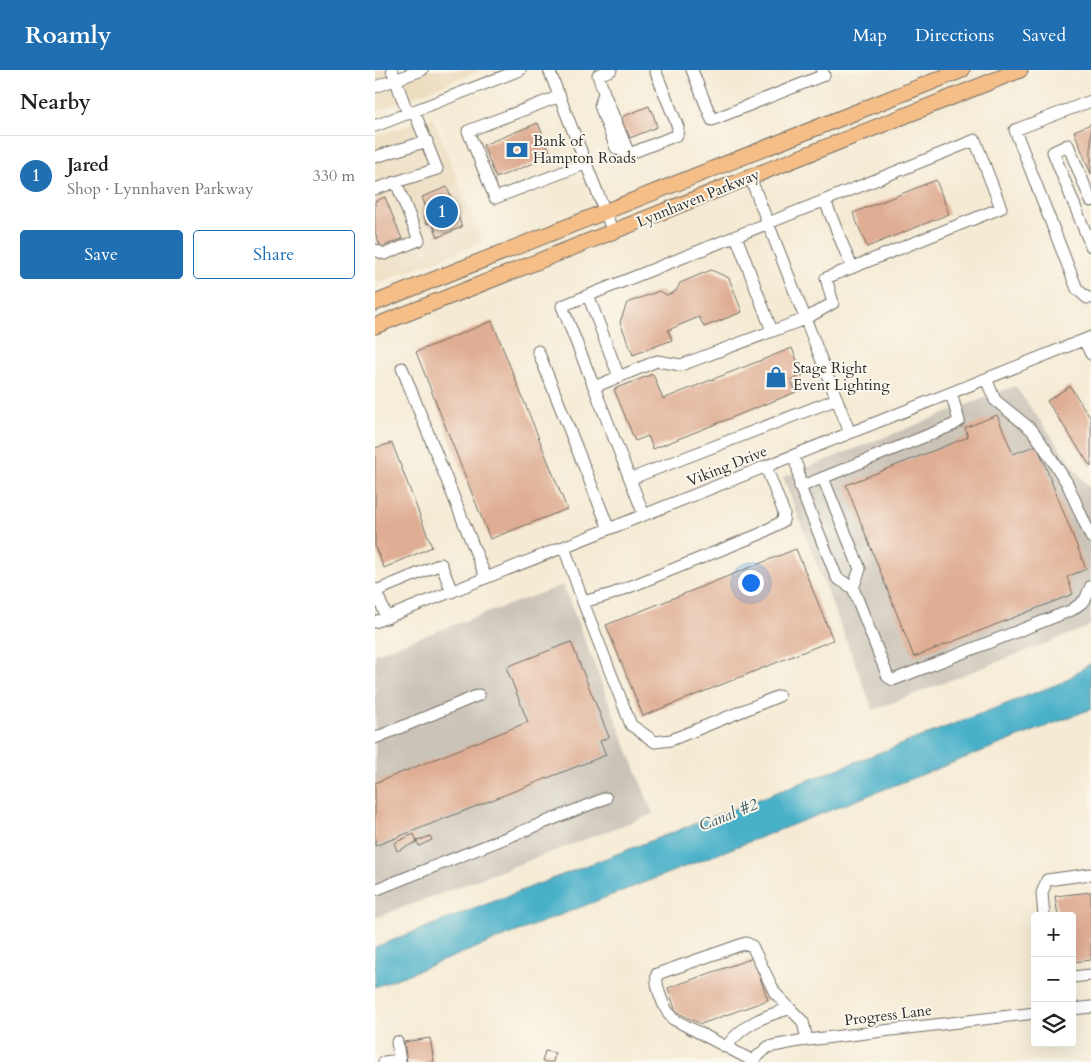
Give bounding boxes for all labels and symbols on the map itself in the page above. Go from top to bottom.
place label: Bank of Hampton Roads [533,131,636,168]
bank icon: Bank of Hampton Roads [504,137,530,163]
street label: Lynnhaven Parkway [634,164,763,232]
pin: 1 [426,193,458,231]
place label: Stage Right Event Lighting [793,358,890,395]
shop icon: Stage Right Event Lighting [763,364,789,390]
street label: Viking Drive [684,441,770,491]
your location [738,570,764,596]
water label: Canal #2 [696,793,762,837]
street label: Progress Lane [843,1000,933,1030]

